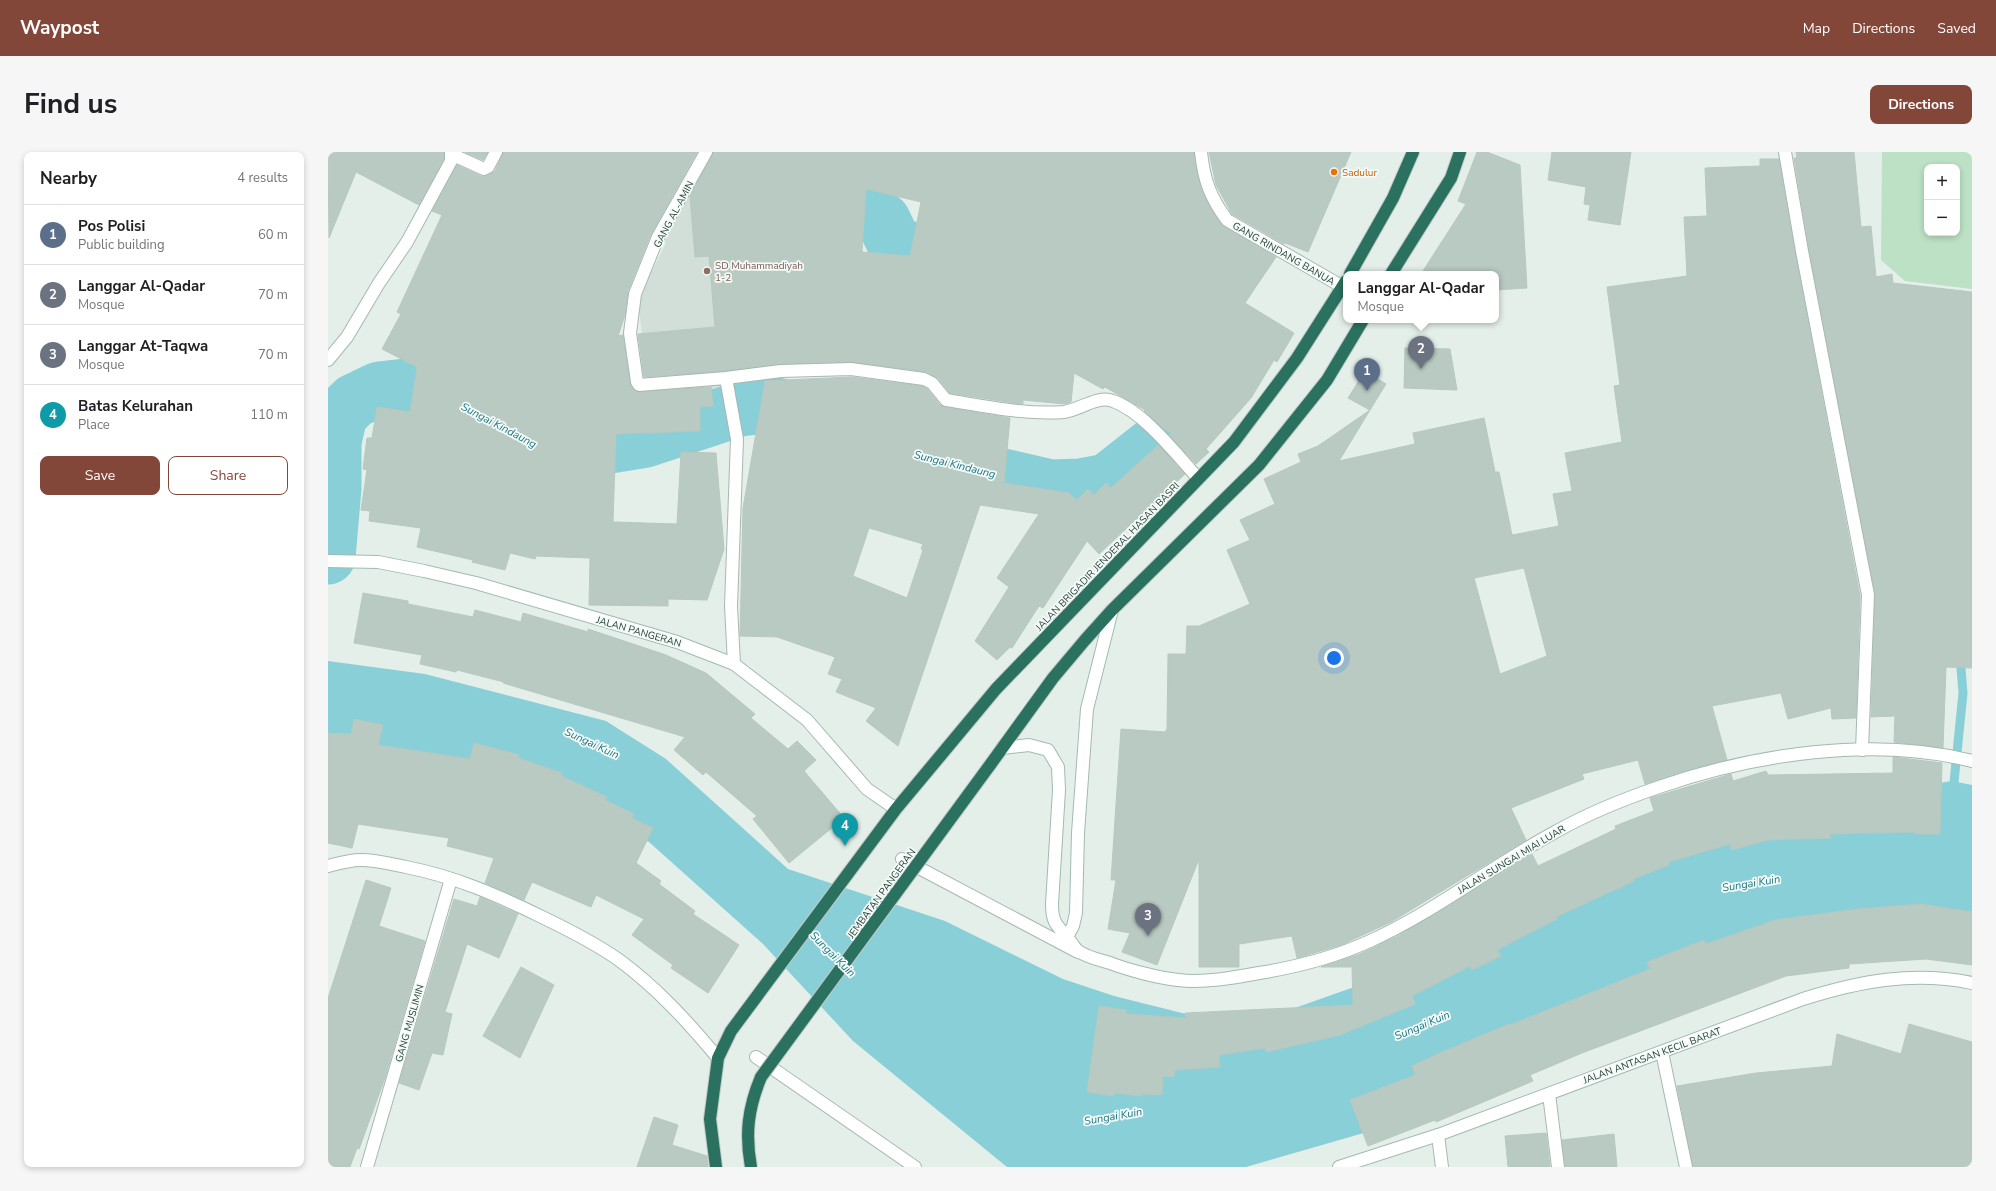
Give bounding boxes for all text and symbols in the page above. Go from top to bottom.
text: Waypost [20,15,99,41]
text: Map [1803,19,1830,38]
text: Directions [1852,19,1915,38]
text: Saved [1937,19,1976,38]
text: Find us [24,85,118,123]
button: Directions [1870,85,1972,124]
map controls [1924,164,1960,236]
button: + [1924,164,1960,200]
place label: Sadulur [1342,166,1377,180]
text: Nearby [40,167,97,190]
marker: Sadulur [1329,167,1339,177]
text: 4 results [237,169,288,187]
street label: GANG AL-AMIN [650,179,697,250]
button: − [1924,200,1960,236]
text: Pos Polisi [78,216,145,236]
street label: GANG RINDANG BANUA [1230,219,1338,289]
text: 1 [49,226,57,244]
text: 60 m [258,226,288,244]
text: Public building [78,236,165,254]
place label: SD Muhammadiyah 1-2 [715,259,803,285]
marker: SD Muhammadiyah 1-2 [702,266,712,276]
popup [1343,271,1499,323]
text: Langgar Al-Qadar [78,276,205,296]
text: Langgar Al-Qadar [1357,278,1485,298]
text: 2 [49,286,57,304]
text: 70 m [258,286,288,304]
text: Mosque [78,296,124,314]
text: Mosque [1357,298,1404,316]
text: Langgar At-Taqwa [78,336,208,356]
pin: 2 [1408,336,1434,369]
text: 3 [49,346,57,364]
text: 70 m [258,346,288,364]
text: Mosque [78,356,124,374]
pin: 1 [1354,358,1380,391]
text: Batas Kelurahan [78,396,193,416]
water label: Sungai Kindaung [458,399,540,452]
text: 4 [49,406,57,424]
text: 110 m [250,406,288,424]
text: Place [78,416,110,434]
water label: Sungai Kindaung [912,447,998,482]
button: Save [40,456,160,495]
button: Share [168,456,288,495]
street label: JALAN BRIGADIR JENDERAL HASAN BASRI [1032,479,1183,635]
street label: JALAN PANGERAN [594,613,683,651]
your location [1324,648,1344,668]
water label: Sungai Kuin [562,724,622,763]
pin: 4 [832,813,858,846]
street label: JALAN SUNGAI MIAI LUAR [1454,822,1568,898]
street label: JEMBATAN PANGERAN [844,846,919,942]
water label: Sungai Kuin [1721,872,1781,895]
pin: 3 [1135,903,1161,936]
water label: Sungai Kuin [807,928,859,980]
street label: GANG MUSLIMIN [392,983,428,1064]
water label: Sungai Kuin [1392,1007,1452,1044]
street label: JALAN ANTASAN KECIL BARAT [1580,1024,1723,1088]
water label: Sungai Kuin [1083,1104,1143,1129]

